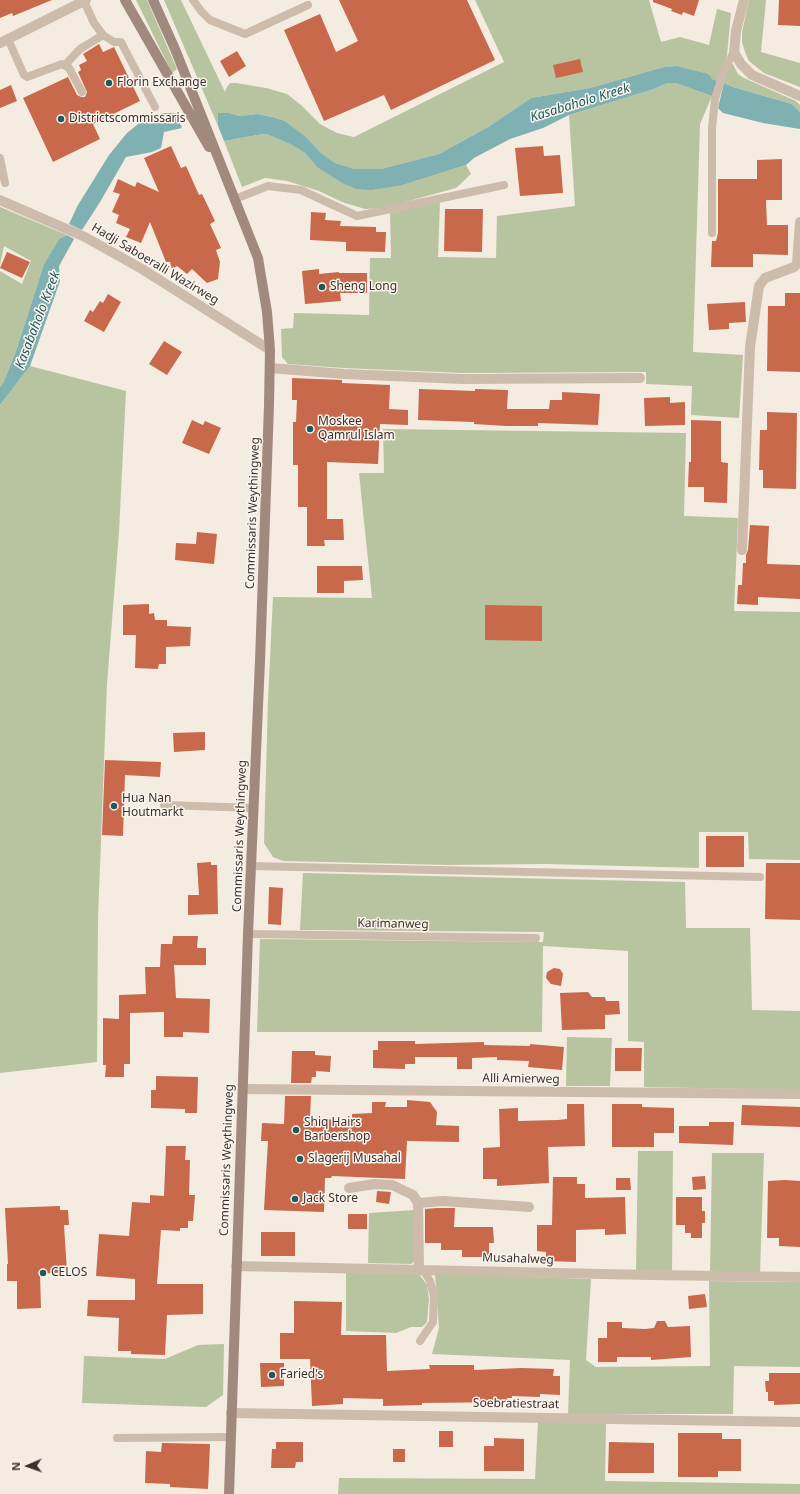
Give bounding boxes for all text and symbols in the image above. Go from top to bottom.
place label: Florin Exchange [117,76,206,90]
marker: Florin Exchange [104,78,114,88]
water label: Kasabaholo Kreek [528,80,632,126]
place label: Districtscommissaris [69,112,185,126]
marker: Districtscommissaris [56,114,66,124]
street label: Hadji Saboeralli Wazirweg [89,220,221,308]
water label: Kasabaholo Kreek [12,269,64,371]
place label: Sheng Long [330,280,397,294]
marker: Sheng Long [317,282,327,292]
place label: Moskee Qamrul Islam [318,415,395,443]
marker: Moskee Qamrul Islam [305,424,315,434]
street label: Commissaris Weythingweg [243,437,263,589]
street label: Commissaris Weythingweg [230,760,250,912]
place label: Hua Nan Houtmarkt [122,792,184,820]
marker: Hua Nan Houtmarkt [109,801,119,811]
street label: Karimanweg [357,916,429,932]
street label: Alli Amierweg [482,1071,560,1087]
street label: Commissaris Weythingweg [217,1084,237,1236]
place label: Shiq Hairs Barbershop [304,1116,370,1144]
marker: Shiq Hairs Barbershop [291,1125,301,1135]
place label: Slagerij Musahal [308,1152,401,1166]
marker: Slagerij Musahal [295,1154,305,1164]
place label: Jack Store [303,1192,358,1206]
marker: Jack Store [290,1194,300,1204]
street label: Musahalweg [482,1251,554,1267]
place label: CELOS [51,1266,87,1280]
marker: CELOS [38,1268,48,1278]
place label: Faried's [280,1368,323,1382]
marker: Faried's [267,1370,277,1380]
street label: Soebratiestraat [473,1396,559,1412]
north arrow [8,1446,48,1486]
text: N [8,1462,23,1471]

